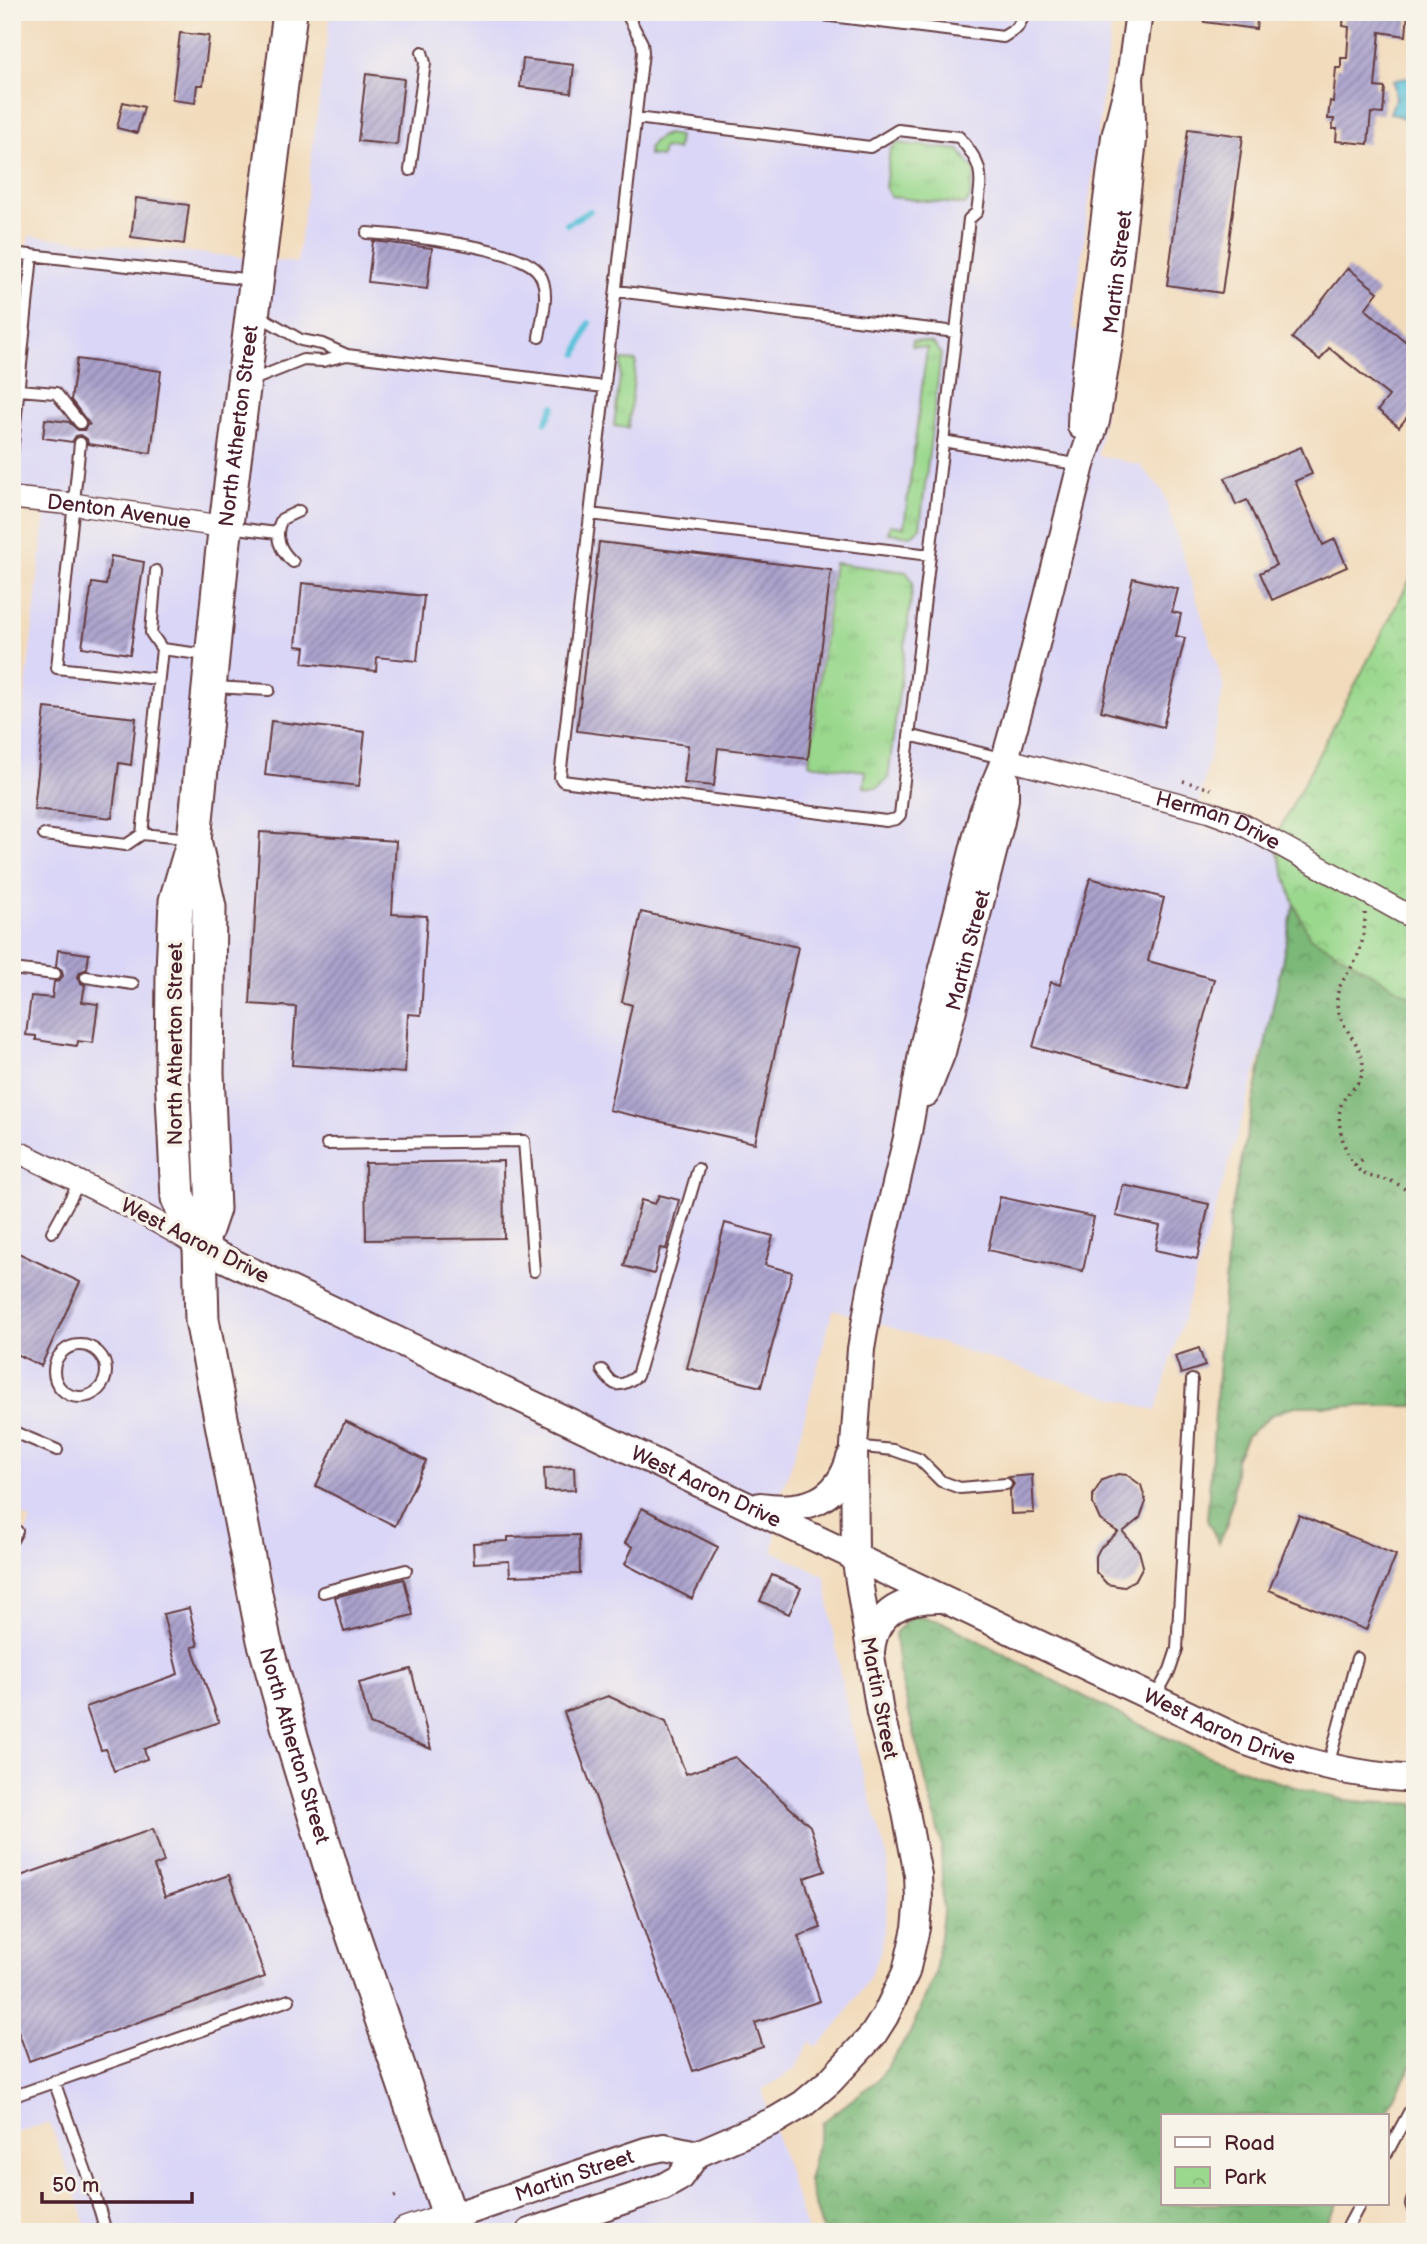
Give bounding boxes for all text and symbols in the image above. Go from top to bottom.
street label: Martin Street [1098,208,1137,335]
street label: North Atherton Street [213,323,263,528]
street label: Denton Avenue [46,489,193,534]
street label: Herman Drive [1153,786,1285,855]
street label: Martin Street [941,887,996,1013]
street label: North Atherton Street [163,942,188,1145]
street label: West Aaron Drive [117,1193,273,1289]
street label: West Aaron Drive [627,1440,785,1533]
street label: Martin Street [855,1635,903,1762]
street label: North Atherton Street [254,1645,336,1847]
street label: West Aaron Drive [1140,1683,1299,1770]
legend [1161,2114,1388,2206]
text: Road [1224,2131,1275,2156]
street label: Martin Street [511,2143,637,2207]
scale bar [42,2160,192,2204]
text: Park [1224,2165,1267,2190]
text: 50 m [52,2173,99,2198]

